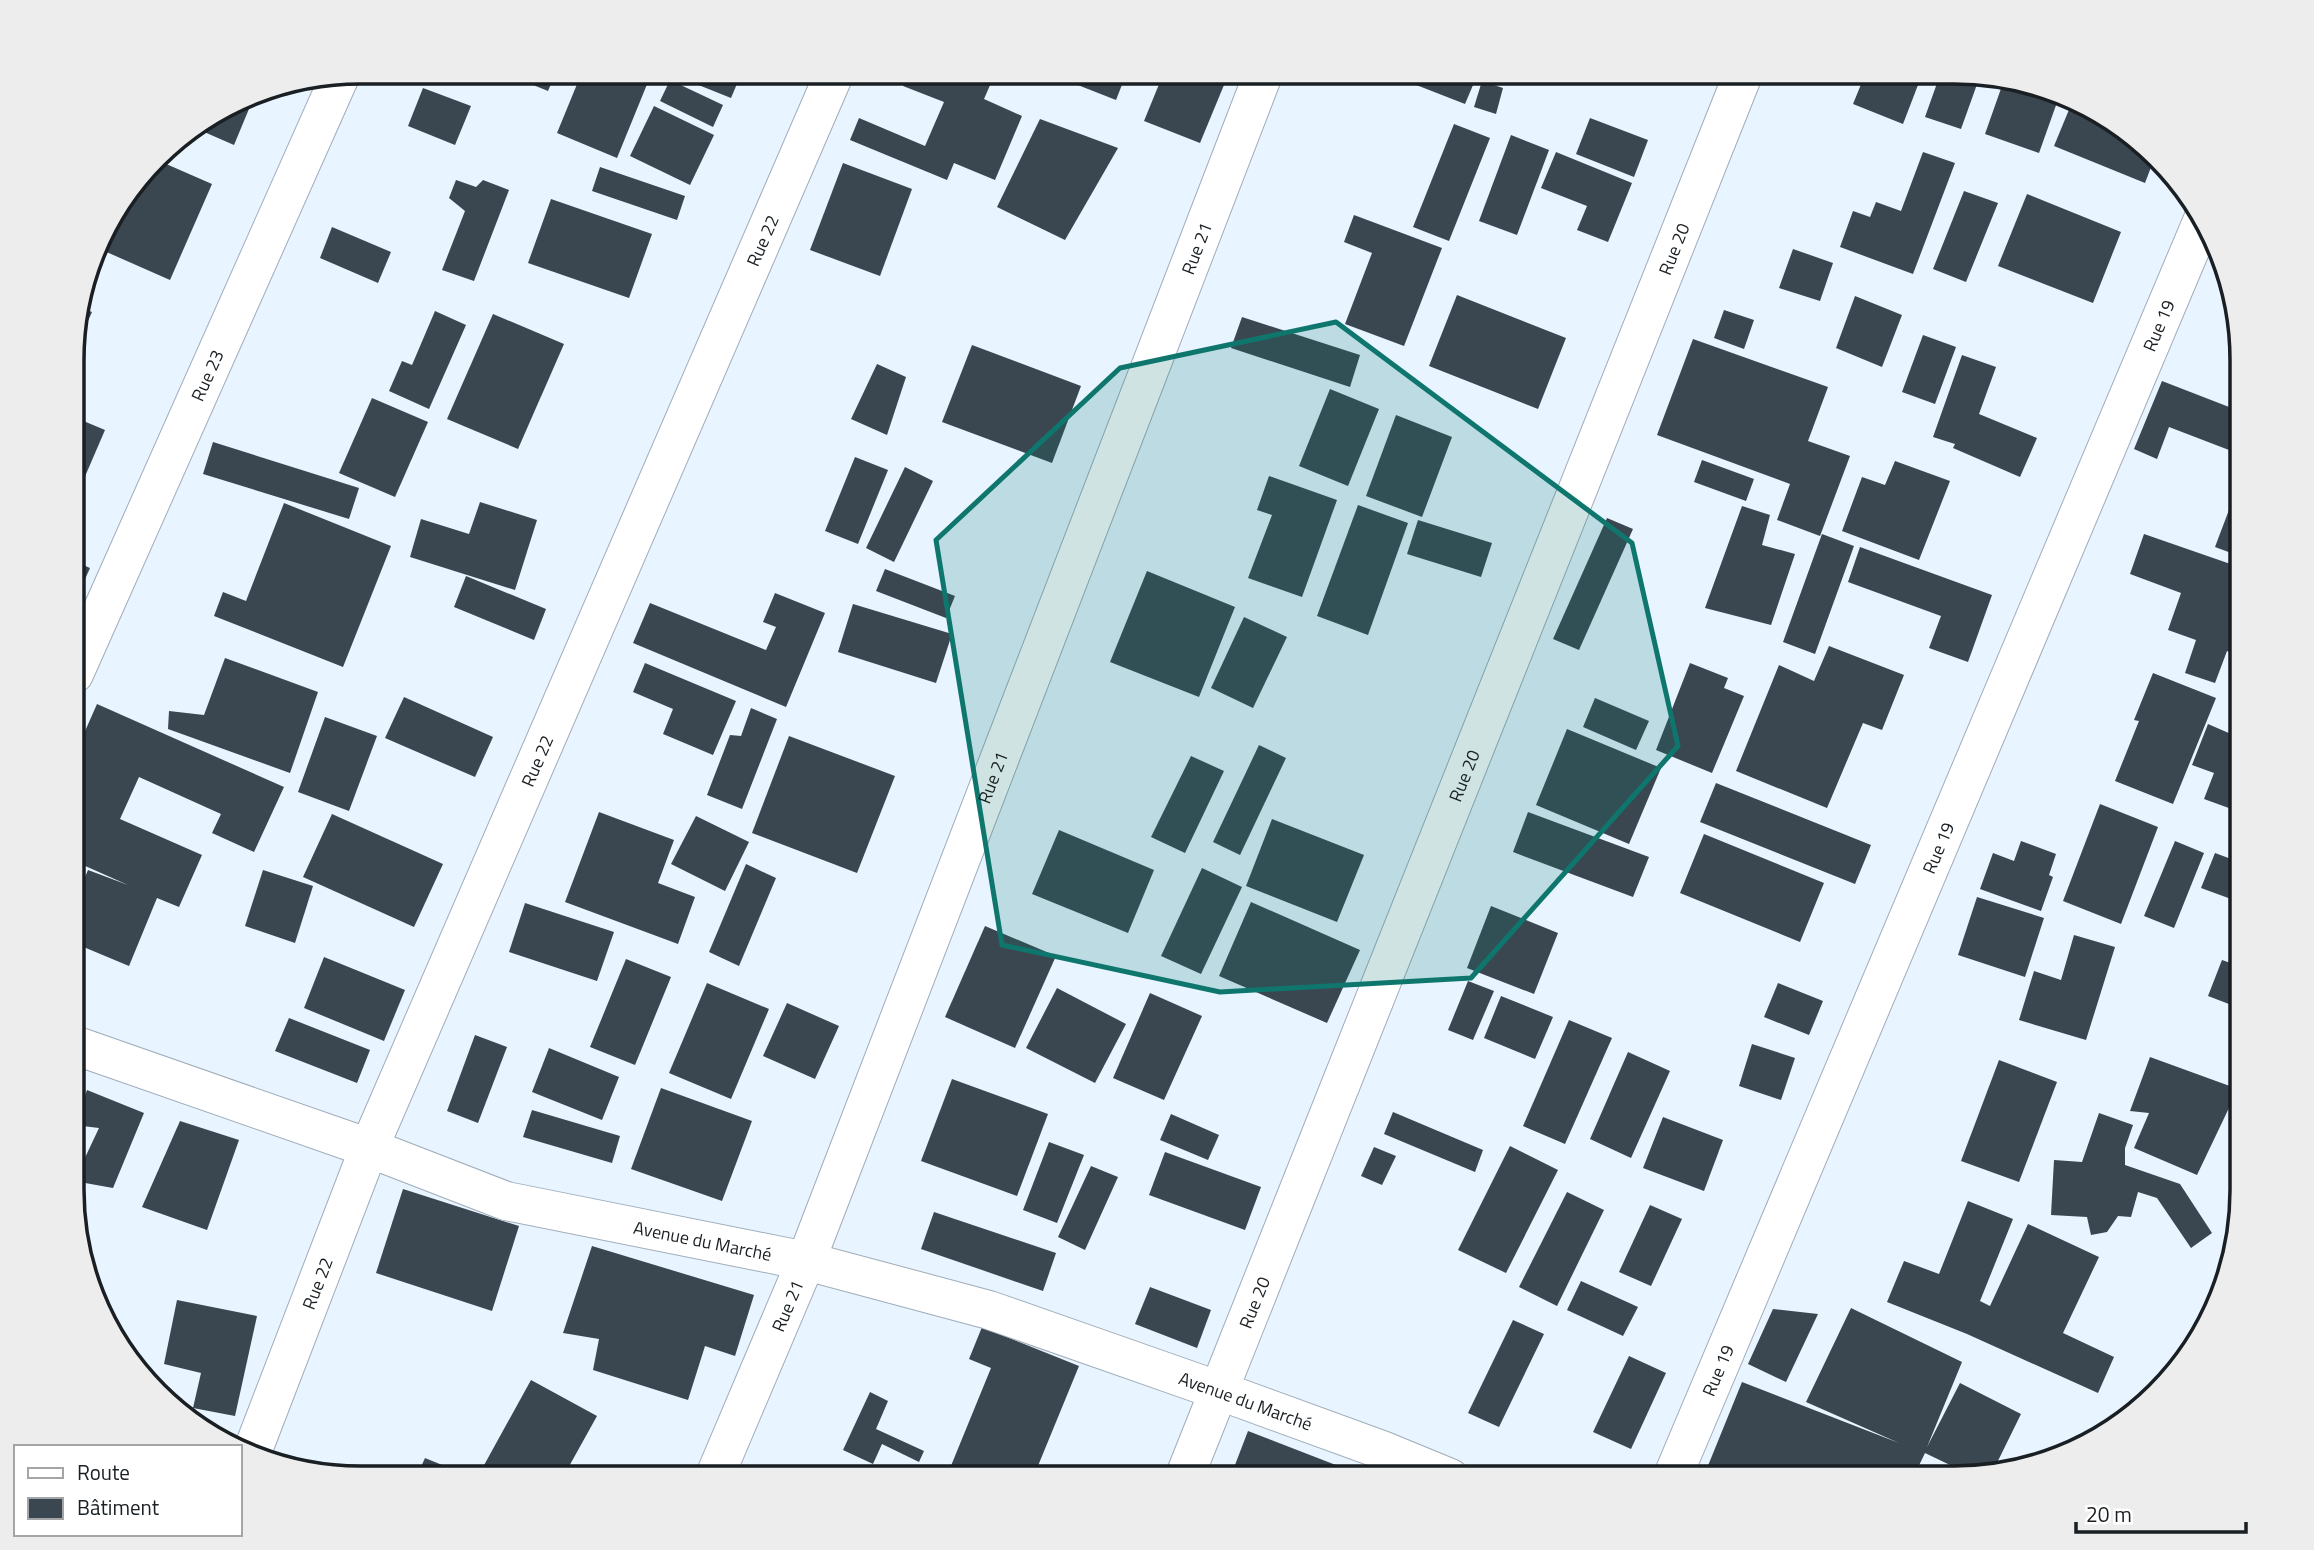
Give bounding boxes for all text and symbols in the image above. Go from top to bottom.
street label: Rue 22 [739,210,785,270]
street label: Rue 21 [1174,218,1218,278]
street label: Rue 20 [1651,219,1696,279]
street label: Rue 19 [2135,295,2181,355]
street label: Rue 23 [184,345,230,405]
street label: Rue 22 [514,731,560,791]
street label: Rue 20 [1441,746,1486,806]
street label: Rue 21 [970,747,1015,807]
street label: Rue 19 [1915,818,1961,878]
street label: Avenue du Marché [631,1213,774,1267]
street label: Rue 22 [295,1253,339,1313]
street label: Rue 20 [1231,1272,1276,1332]
street label: Rue 21 [764,1276,810,1336]
street label: Rue 19 [1695,1340,1740,1400]
street label: Avenue du Marché [1175,1364,1316,1437]
legend [14,1445,242,1536]
text: Route [77,1456,130,1488]
scale bar [2076,1490,2246,1534]
text: Bâtiment [77,1491,160,1523]
text: 20 m [2086,1498,2132,1530]

